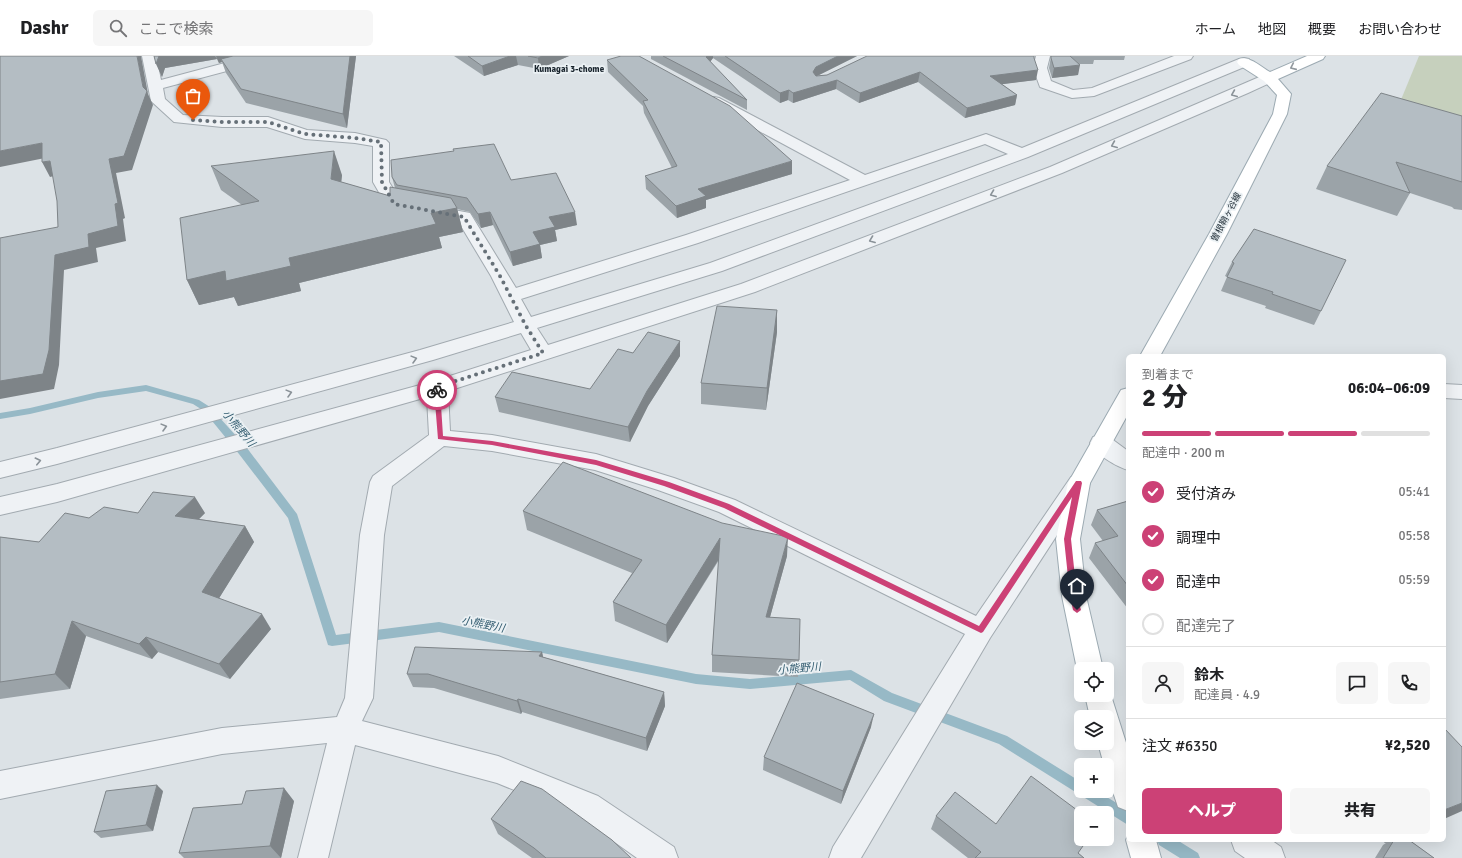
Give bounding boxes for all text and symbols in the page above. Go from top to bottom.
search box [93,10,373,46]
text: Dashr [20,16,69,40]
icon: search [107,17,129,39]
text: ここで検索 [139,20,214,38]
text: ホーム [1194,21,1236,38]
text: 地図 [1258,21,1286,38]
text: 概要 [1308,21,1336,38]
text: お問い合わせ [1358,21,1442,38]
one-way arrow [1290,62,1298,70]
district label: Kumagai 3-chome [534,64,605,75]
pin [176,79,210,120]
icon: bag [182,85,204,107]
one-way arrow [1230,90,1237,98]
one-way arrow [1110,140,1118,148]
one-way arrow [990,189,997,197]
street label: 曽根鞘ヶ谷線 [1209,190,1244,244]
one-way arrow [868,236,875,244]
one-way arrow [411,355,418,363]
text: 到着まで [1142,367,1194,383]
courier [417,370,457,410]
icon: bike [426,379,448,401]
text: 06:04–06:09 [1348,379,1430,397]
text: 2 分 [1142,382,1188,414]
one-way arrow [285,389,292,398]
water label: 小熊野川 [219,407,258,450]
one-way arrow [160,423,167,432]
text: 配達中 · 200 m [1142,445,1225,461]
one-way arrow [35,457,41,465]
icon: check [1142,481,1164,503]
text: 05:41 [1398,484,1430,500]
text: 受付済み [1176,485,1236,503]
icon: check [1142,525,1164,547]
text: 05:58 [1398,528,1430,544]
text: 調理中 [1176,529,1221,547]
pin [1060,569,1094,610]
icon: check [1142,569,1164,591]
text: 05:59 [1398,572,1430,588]
text: 配達中 [1176,573,1221,591]
icon: home [1066,575,1088,597]
water label: 小熊野川 [460,614,507,635]
text: 配達完了 [1176,617,1236,635]
water label: 小熊野川 [777,660,823,677]
map controls [1074,662,1114,846]
button: locate [1074,662,1114,702]
button: person [1142,662,1184,704]
button: chat [1336,662,1378,704]
button: phone [1388,662,1430,704]
text: 鈴木 [1194,666,1224,684]
text: 配達員 · 4.9 [1194,687,1260,703]
button: layers [1074,710,1114,750]
text: ¥2,520 [1385,736,1430,754]
text: 注文 #6350 [1142,737,1217,755]
button: + [1074,758,1114,798]
button: ヘルプ [1142,788,1282,834]
button: 共有 [1290,788,1430,834]
button: − [1074,806,1114,846]

